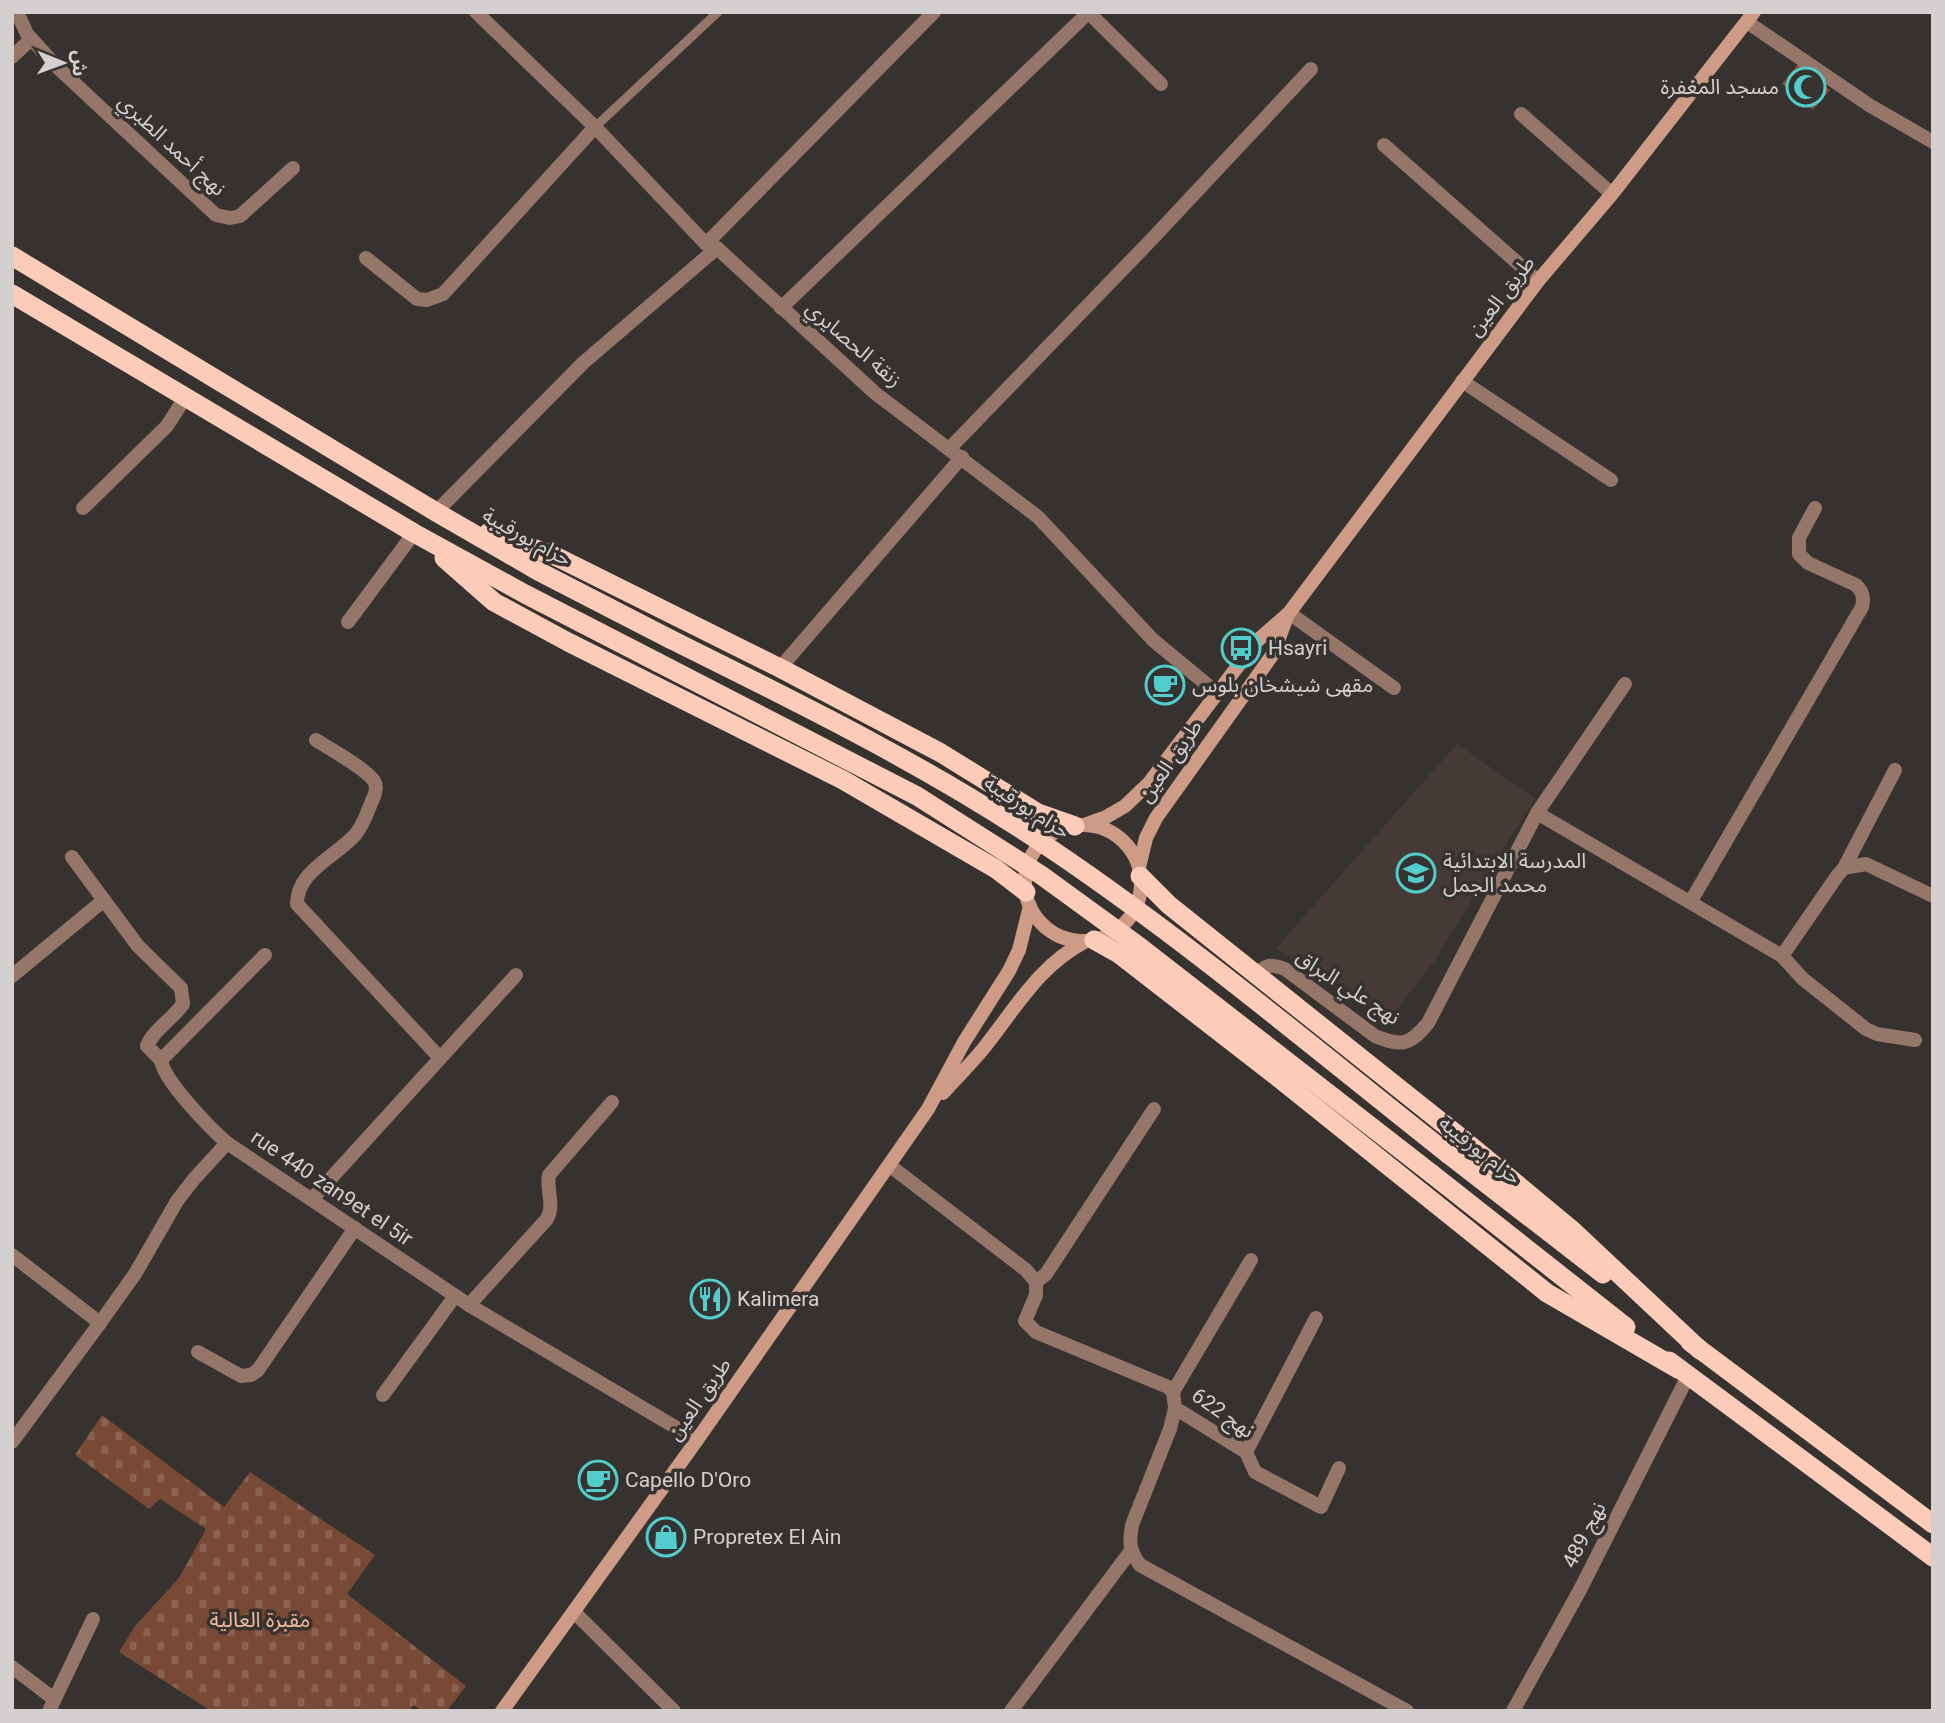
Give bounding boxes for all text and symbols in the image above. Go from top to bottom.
north arrow [28,28,98,98]
text: ش [68,50,91,77]
mosque icon: مسجد المغفرة [1785,66,1827,108]
place label: مسجد المغفرة [1660,75,1779,99]
street label: نهج أحمد الطبري [111,89,231,204]
street label: طريق العين [1462,251,1540,341]
street label: زنقة الحصايري [799,296,907,395]
street label: حزام بورقيبة [476,503,576,575]
bus stop icon: Hsayri [1220,627,1262,669]
place label: Hsayri [1268,636,1327,660]
cafe icon: مقهى شيشخان بلوس [1144,664,1186,706]
place label: مقهى شيشخان بلوس [1192,673,1373,697]
street label: طريق العين [1133,715,1208,807]
street label: حزام بورقيبة [977,770,1075,847]
place label: المدرسة الابتدائية محمد الجمل [1443,849,1586,897]
school or university icon: المدرسة الابتدائية محمد الجمل [1395,852,1437,894]
street label: نهج علي البراق [1289,944,1405,1033]
street label: حزام بورقيبة [1432,1110,1526,1193]
street label: rue 440 zan9et el 5ir [247,1125,417,1251]
restaurant icon: Kalimera [689,1278,731,1320]
place label: Kalimera [737,1287,820,1311]
street label: طريق العين [662,1353,737,1445]
street label: نهج 622 [1185,1383,1259,1446]
cafe icon: Capello D'Oro [577,1459,619,1501]
place label: Capello D'Oro [625,1468,751,1492]
street label: نهج 489 [1557,1498,1613,1573]
shop icon: Propretex El Ain [645,1516,687,1558]
place label: Propretex El Ain [693,1525,841,1549]
park label: مقبرة العالية [210,1608,310,1632]

